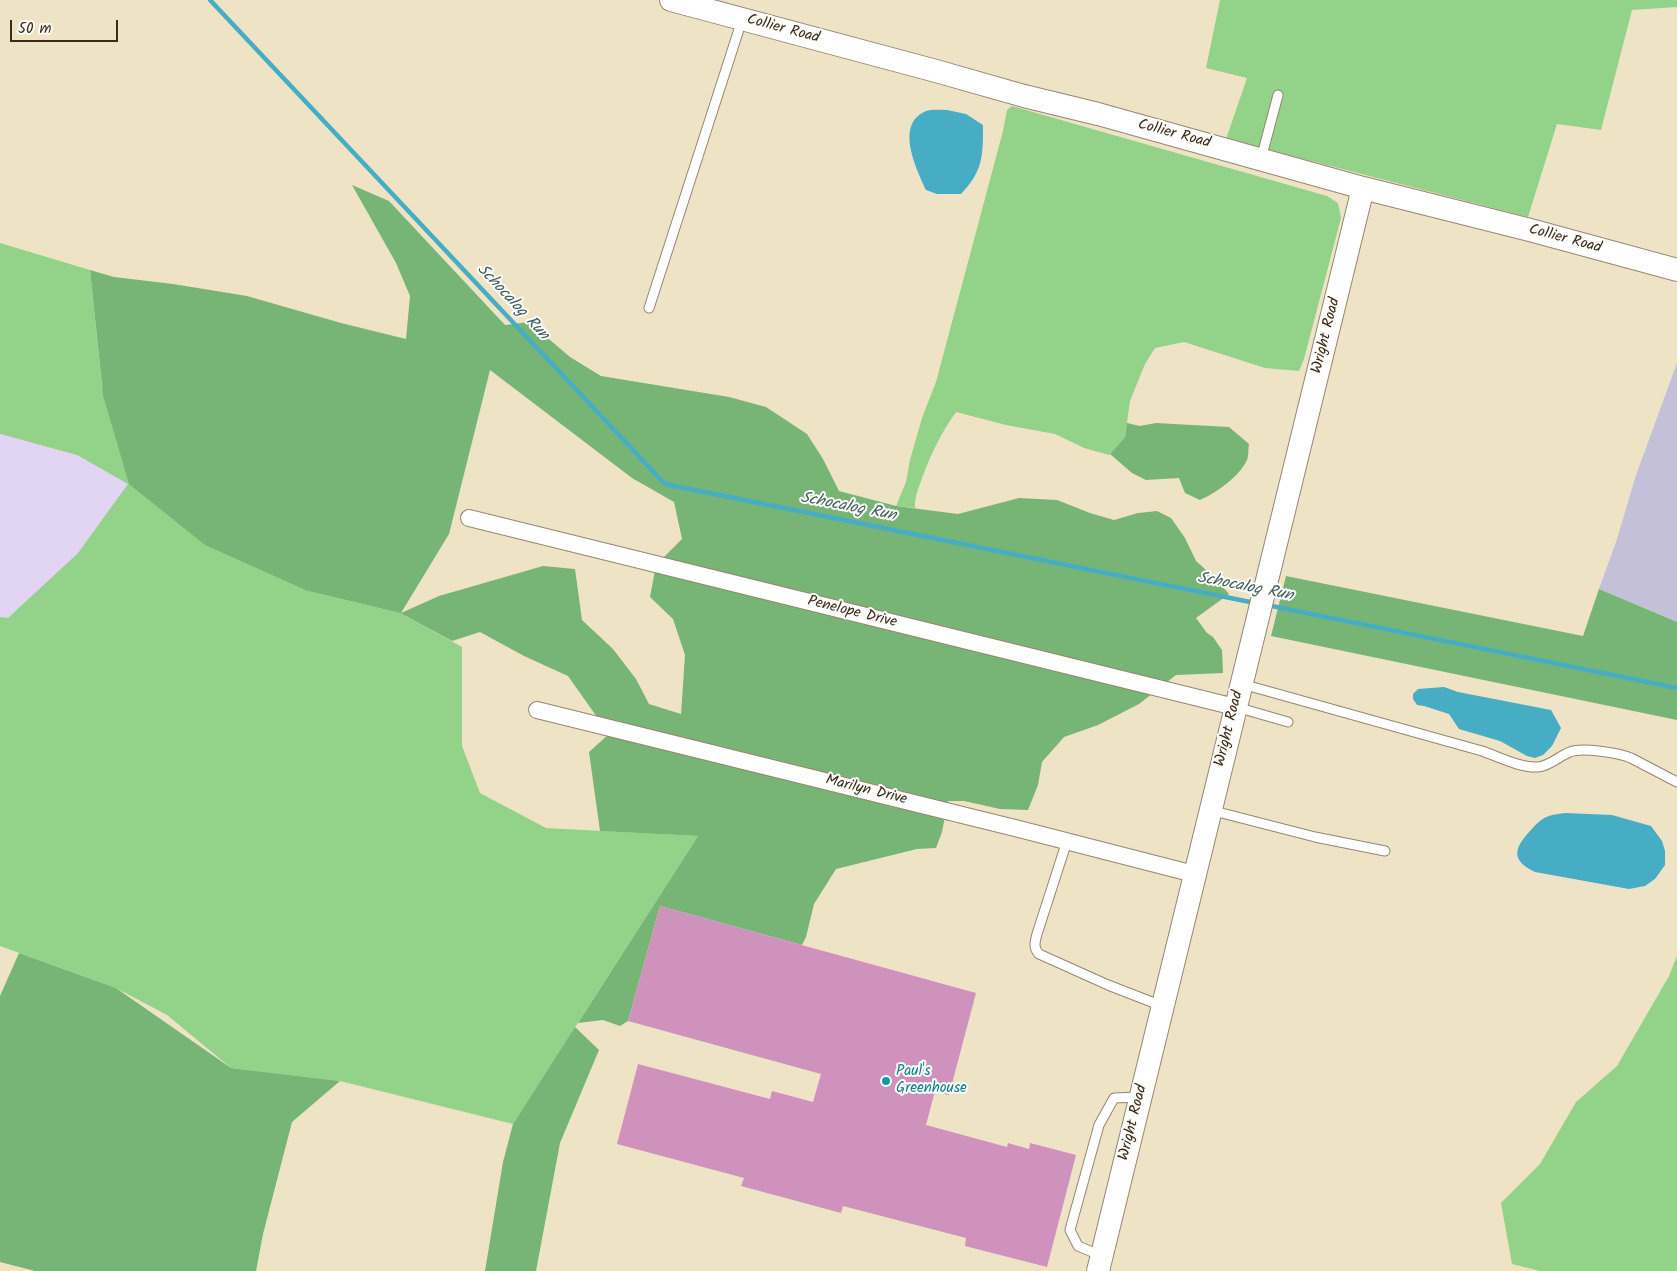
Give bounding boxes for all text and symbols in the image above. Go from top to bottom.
scale bar [12,10,120,42]
street label: Collier Road [745,12,821,48]
text: 50 m [18,17,52,41]
street label: Collier Road [1136,117,1212,153]
street label: Collier Road [1527,222,1603,258]
water label: Schocalog Run [472,261,552,345]
street label: Wright Road [1309,296,1345,376]
water label: Schocalog Run [799,489,897,527]
water label: Schocalog Run [1196,569,1294,607]
street label: Penelope Drive [806,593,898,633]
street label: Wright Road [1212,689,1248,769]
street label: Marilyn Drive [823,772,909,810]
place label: Paul's Greenhouse [896,1063,967,1098]
marker: Paul's Greenhouse [880,1075,892,1087]
street label: Wright Road [1116,1083,1152,1163]

